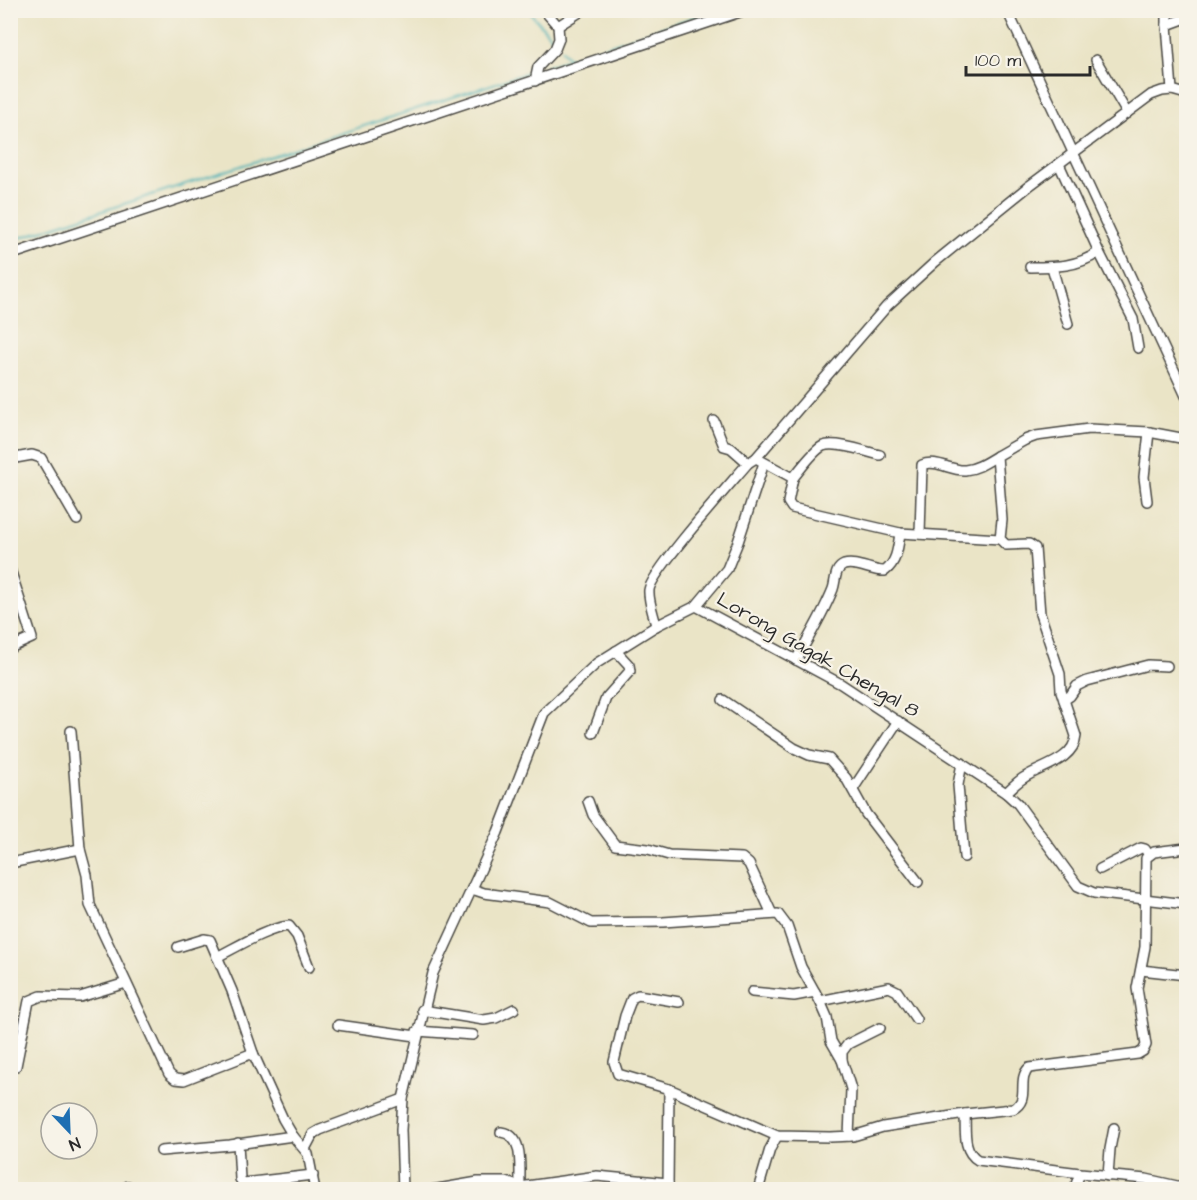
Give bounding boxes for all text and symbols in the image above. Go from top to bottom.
scale bar [966,39,1090,77]
text: 100 m [975,48,1021,73]
street label: Lorong Gagak Chengal 8 [711,585,925,726]
north arrow [39,1101,99,1161]
text: N [66,1132,83,1156]

